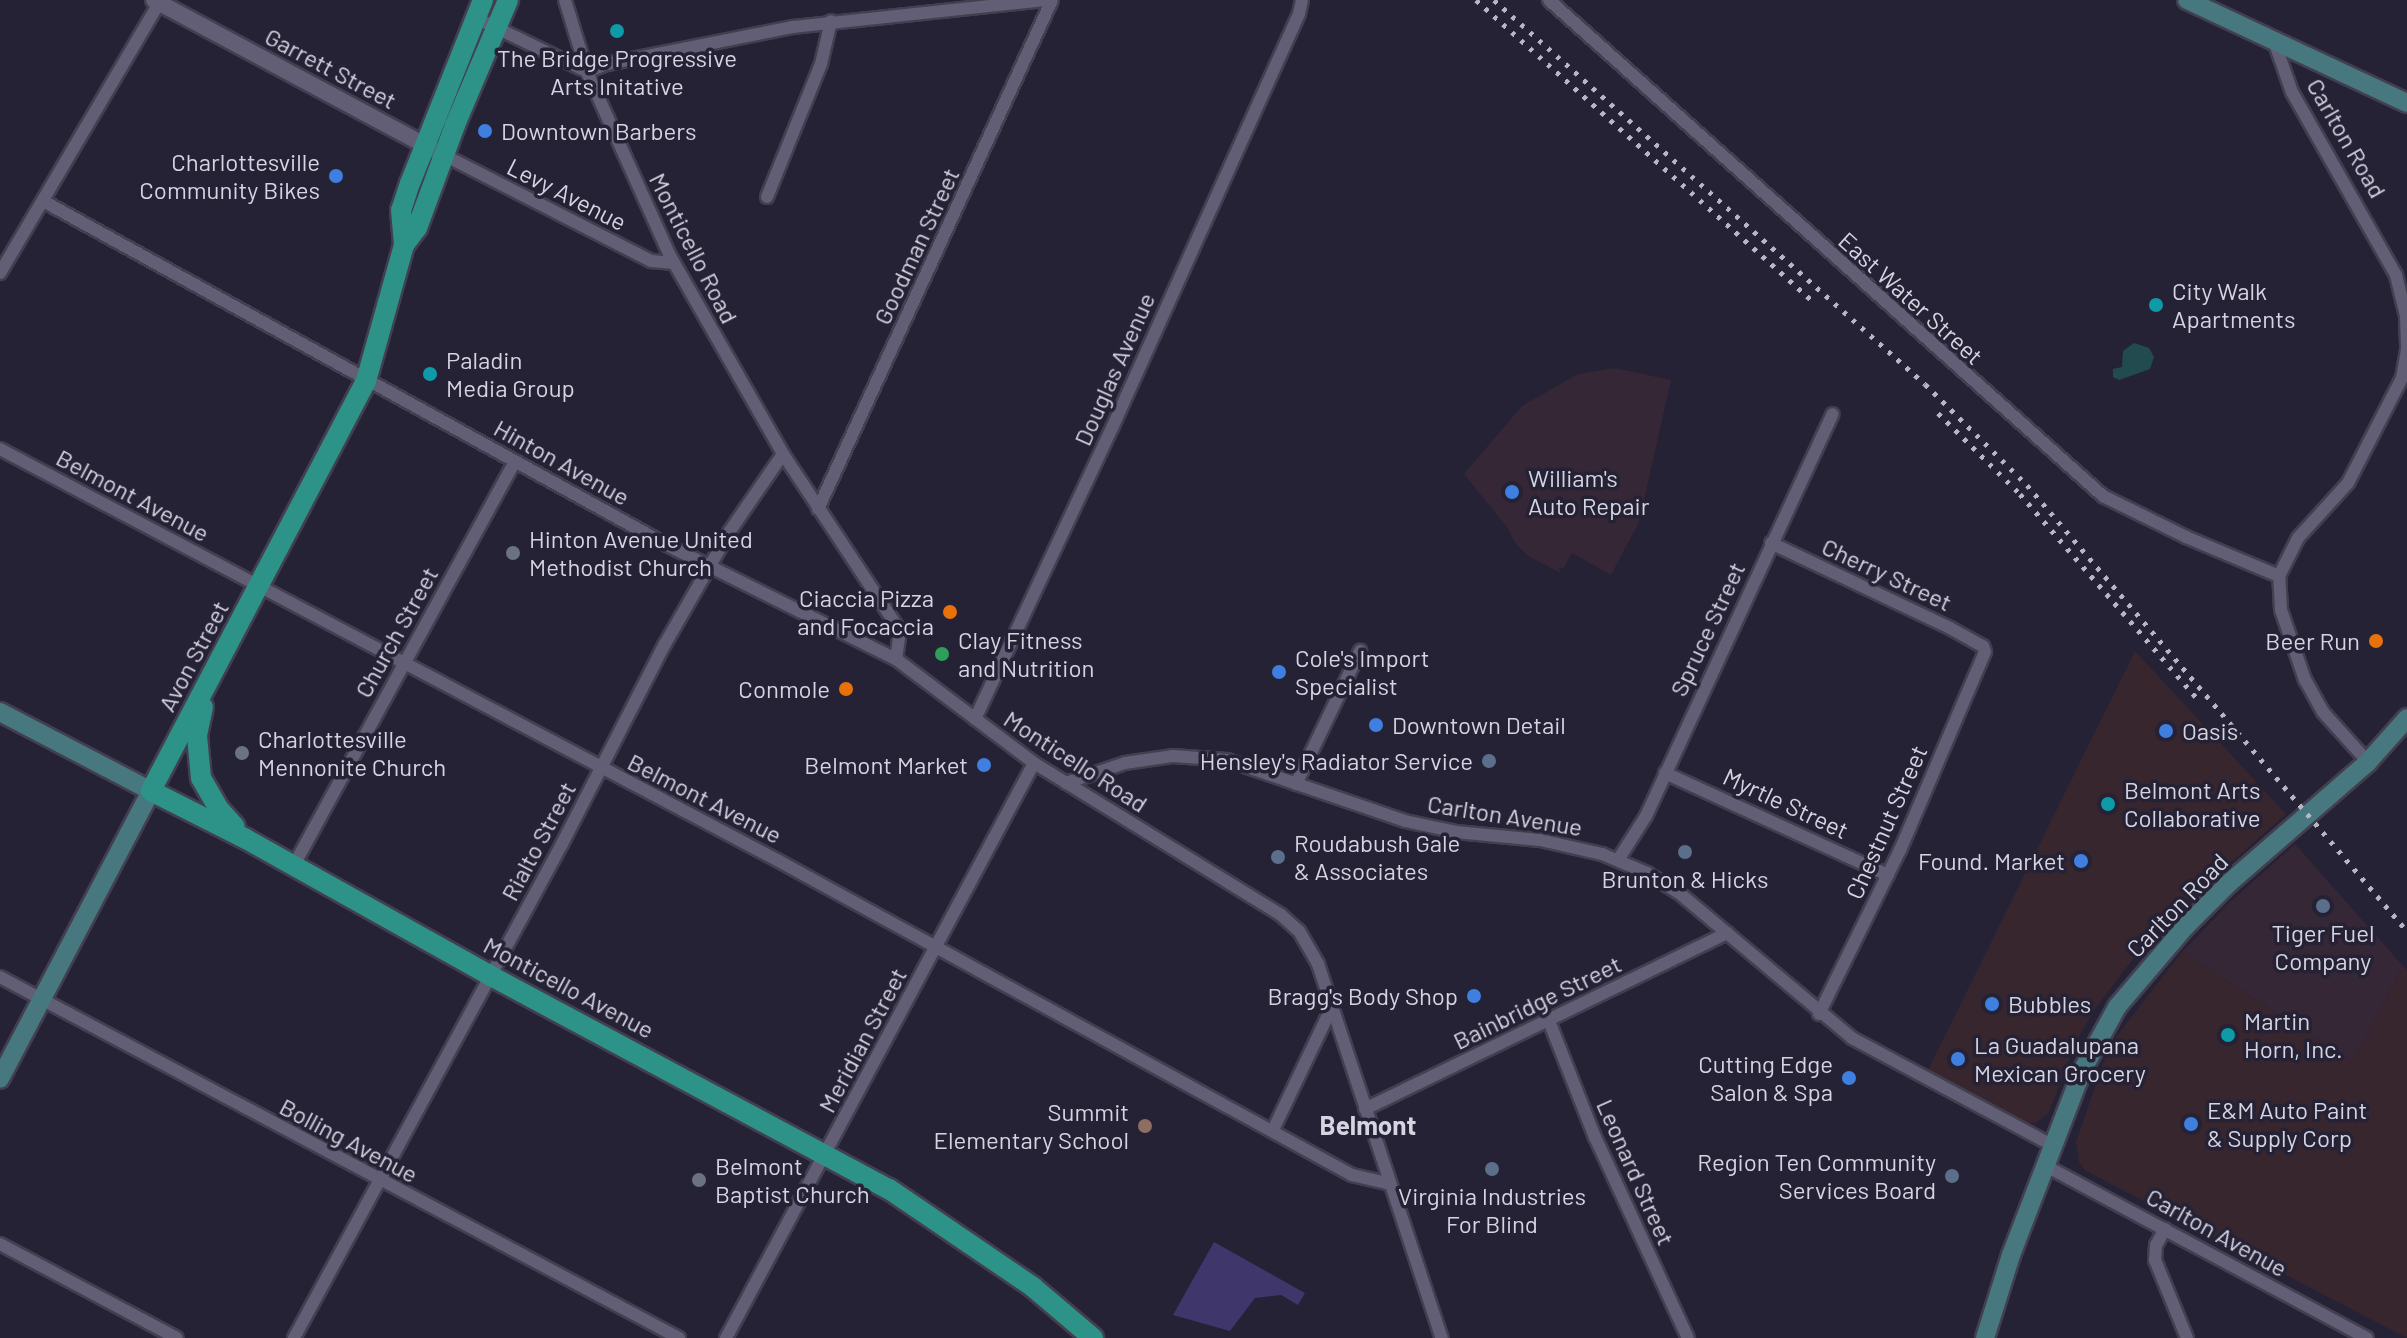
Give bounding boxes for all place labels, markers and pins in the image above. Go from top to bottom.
marker: The Bridge Progressive Arts Initative [608,22,626,40]
place label: The Bridge Progressive Arts Initative [497,44,737,100]
place label: Downtown Barbers [501,117,697,145]
marker: Downtown Barbers [476,122,494,140]
place label: Charlottesville Community Bikes [139,148,320,204]
marker: Charlottesville Community Bikes [327,167,345,185]
place label: City Walk Apartments [2172,277,2296,333]
marker: City Walk Apartments [2147,296,2165,314]
place label: Paladin Media Group [446,346,575,402]
marker: Paladin Media Group [421,365,439,383]
place label: William's Auto Repair [1528,464,1649,520]
marker: William's Auto Repair [1503,483,1521,501]
place label: Hinton Avenue United Methodist Church [529,525,753,581]
marker: Hinton Avenue United Methodist Church [504,544,522,562]
place label: Ciaccia Pizza and Focaccia [797,584,934,640]
marker: Ciaccia Pizza and Focaccia [941,603,959,621]
place label: Clay Fitness and Nutrition [958,626,1094,682]
place label: Beer Run [2265,627,2360,655]
marker: Beer Run [2367,632,2385,650]
place label: Cole's Import Specialist [1295,644,1429,700]
marker: Clay Fitness and Nutrition [933,645,951,663]
marker: Cole's Import Specialist [1270,663,1288,681]
place label: Conmole [738,675,830,703]
marker: Conmole [837,680,855,698]
place label: Downtown Detail [1392,711,1566,739]
marker: Downtown Detail [1367,716,1385,734]
place label: Oasis [2182,717,2238,745]
marker: Oasis [2157,722,2175,740]
place label: Charlottesville Mennonite Church [258,725,446,781]
marker: Charlottesville Mennonite Church [233,744,251,762]
place label: Hensley's Radiator Service [1200,747,1473,775]
place label: Belmont Market [804,751,968,779]
marker: Hensley's Radiator Service [1480,752,1498,770]
marker: Belmont Market [975,756,993,774]
place label: Belmont Arts Collaborative [2124,776,2261,832]
marker: Belmont Arts Collaborative [2099,795,2117,813]
place label: Roudabush Gale & Associates [1294,829,1460,885]
marker: Brunton & Hicks [1676,843,1694,861]
place label: Found. Market [1918,847,2065,875]
marker: Roudabush Gale & Associates [1269,848,1287,866]
marker: Found. Market [2072,852,2090,870]
place label: Brunton & Hicks [1601,865,1769,893]
marker: Tiger Fuel Company [2314,897,2332,915]
place label: Tiger Fuel Company [2271,919,2375,975]
place label: Bragg's Body Shop [1268,982,1458,1010]
marker: Bragg's Body Shop [1465,987,1483,1005]
place label: Bubbles [2008,990,2091,1018]
marker: Bubbles [1983,995,2001,1013]
place label: Martin Horn, Inc. [2244,1007,2343,1063]
marker: Martin Horn, Inc. [2219,1026,2237,1044]
place label: La Guadalupana Mexican Grocery [1974,1031,2146,1087]
place label: Cutting Edge Salon & Spa [1698,1050,1833,1106]
marker: La Guadalupana Mexican Grocery [1949,1050,1967,1068]
marker: Cutting Edge Salon & Spa [1840,1069,1858,1087]
place label: E&M Auto Paint & Supply Corp [2207,1096,2367,1152]
place label: Summit Elementary School [934,1098,1129,1154]
marker: E&M Auto Paint & Supply Corp [2182,1115,2200,1133]
marker: Summit Elementary School [1136,1117,1154,1135]
place label: Region Ten Community Services Board [1697,1148,1936,1204]
place label: Belmont Baptist Church [715,1152,870,1208]
marker: Virginia Industries For Blind [1483,1160,1501,1178]
marker: Region Ten Community Services Board [1943,1167,1961,1185]
marker: Belmont Baptist Church [690,1171,708,1189]
place label: Virginia Industries For Blind [1398,1182,1586,1238]

